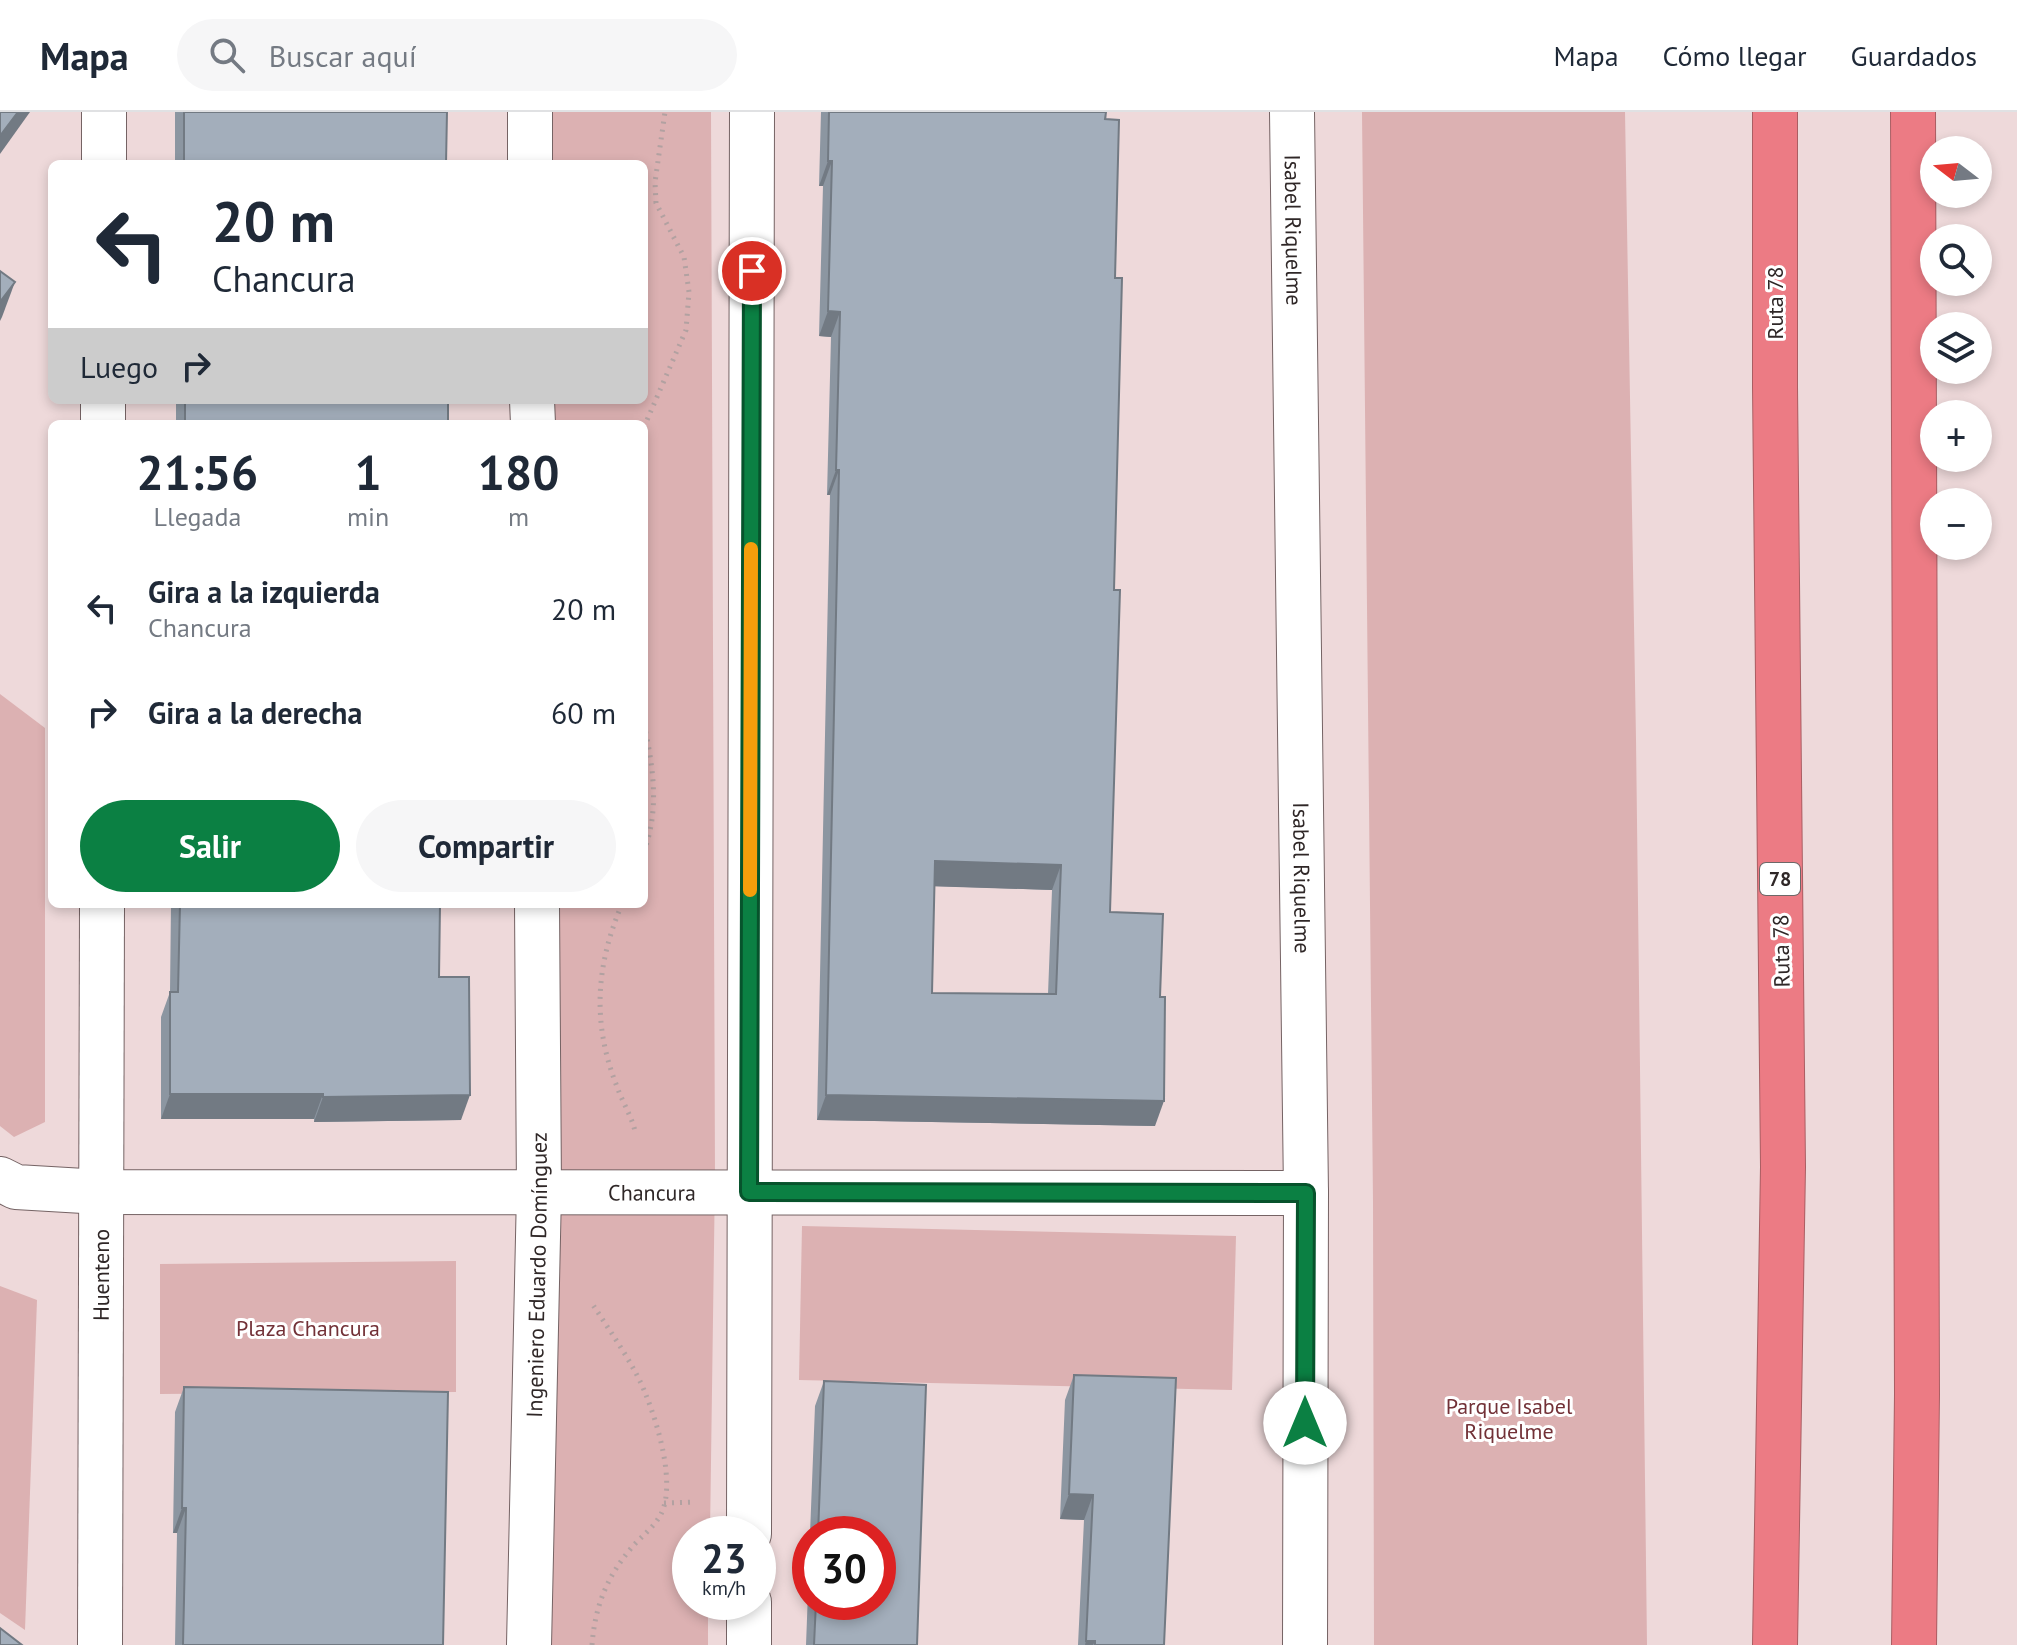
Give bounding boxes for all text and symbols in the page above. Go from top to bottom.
search box [177,19,737,91]
text: Mapa [40,31,129,80]
icon: search [205,33,249,77]
text: Buscar aquí [269,36,417,75]
text: Mapa [1554,37,1619,74]
text: Cómo llegar [1663,37,1807,74]
text: Guardados [1851,37,1977,74]
north arrow [1920,136,1992,208]
map controls [1920,136,1992,560]
street label: Isabel Riquelme [1279,154,1309,306]
text: 20 m [212,185,335,257]
icon: left [80,192,184,296]
button: search [1920,224,1992,296]
pin [718,237,786,305]
icon: arrive [730,249,774,293]
text: Chancura [212,255,356,302]
street label: Ruta 78 [1761,267,1789,339]
button: layers [1920,312,1992,384]
icon: right [174,344,218,388]
text: Luego [80,347,158,386]
button: + [1920,400,1992,472]
text: 21:56 [137,441,258,503]
text: 1 [354,441,382,503]
text: 180 [478,441,559,503]
button: − [1920,488,1992,560]
text: Llegada [154,500,241,533]
text: min [347,500,389,533]
text: m [508,500,529,533]
text: Gira a la izquierda [148,572,380,611]
icon: left [80,586,124,630]
text: 20 m [551,589,616,628]
text: Chancura [148,611,252,644]
icon: right [80,690,124,734]
text: Gira a la derecha [148,693,362,732]
text: 60 m [551,693,616,732]
button: Salir [80,800,340,892]
button: Compartir [356,800,616,892]
street label: Isabel Riquelme [1287,802,1317,954]
road number: 78 [1760,863,1800,895]
street label: Ruta 78 [1766,914,1796,988]
street label: Ingeniero Eduardo Domínguez [520,1132,553,1418]
street label: Chancura [608,1178,696,1206]
street label: Huenteno [87,1229,115,1321]
park label: Plaza Chancura [236,1314,380,1342]
position arrow [1263,1381,1347,1465]
park label: Parque Isabel Riquelme [1446,1392,1573,1445]
speed limit sign: 30 [792,1516,896,1620]
text: 23 [701,1532,747,1584]
text: km/h [702,1575,746,1601]

